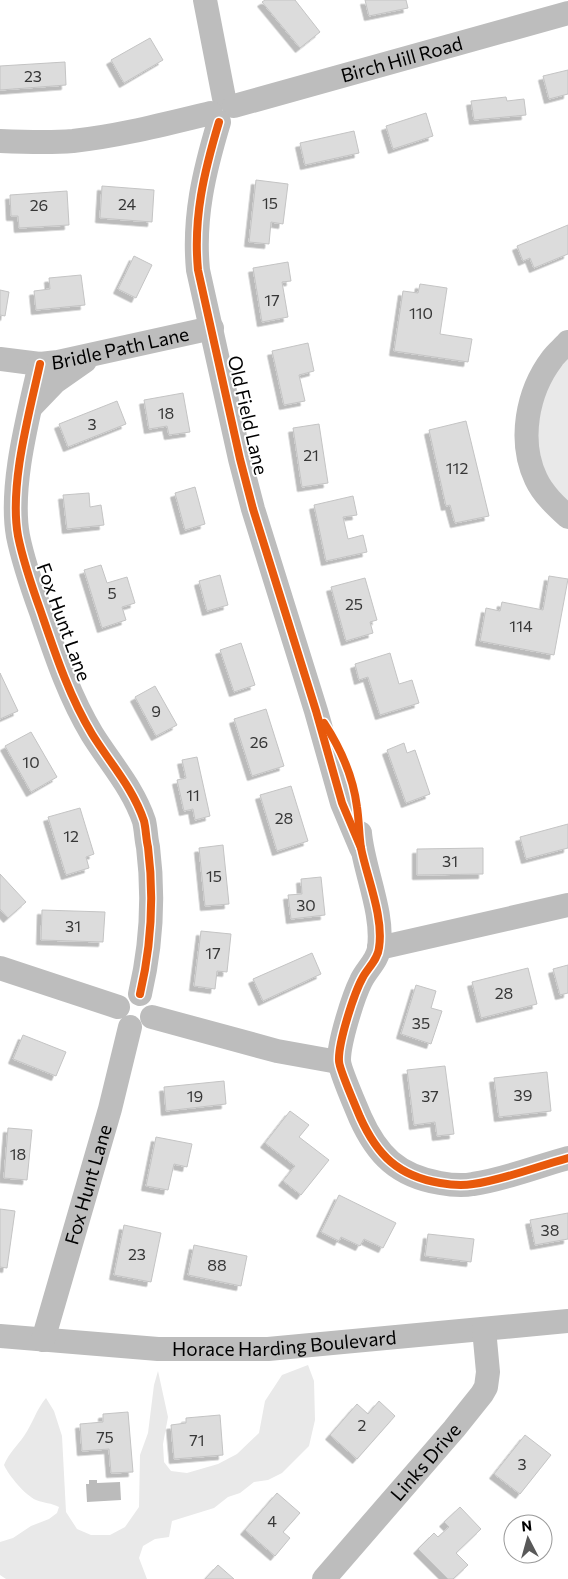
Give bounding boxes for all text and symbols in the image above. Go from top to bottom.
street label: Birch Hill Road [338,31,465,87]
house number: 23 [24,66,42,85]
house number: 15 [262,193,278,212]
house number: 24 [118,194,136,213]
house number: 26 [30,195,48,214]
house number: 17 [264,290,280,309]
house number: 110 [409,303,433,322]
street label: Bridle Path Lane [50,321,191,374]
street label: Old Field Lane [224,353,273,477]
house number: 18 [158,403,174,422]
house number: 3 [87,414,97,433]
house number: 21 [303,445,319,464]
house number: 112 [446,458,468,477]
street label: Fox Hunt Lane [32,560,96,684]
house number: 5 [107,583,117,602]
house number: 25 [345,594,363,613]
house number: 114 [509,616,533,635]
house number: 9 [151,701,161,720]
house number: 26 [250,732,268,751]
house number: 10 [22,752,40,771]
house number: 11 [186,785,200,804]
house number: 28 [275,808,293,827]
house number: 12 [63,826,79,845]
house number: 31 [442,851,458,870]
house number: 15 [206,866,222,885]
house number: 30 [296,895,316,914]
house number: 31 [65,916,81,935]
house number: 17 [205,943,221,962]
house number: 28 [495,983,513,1002]
house number: 35 [412,1013,430,1032]
house number: 39 [514,1085,532,1104]
house number: 19 [187,1086,203,1105]
house number: 37 [421,1086,439,1105]
street label: Fox Hunt Lane [59,1121,116,1247]
house number: 18 [10,1144,26,1163]
house number: 38 [541,1220,559,1239]
house number: 23 [128,1244,146,1263]
house number: 88 [207,1255,227,1274]
street label: Horace Harding Boulevard [172,1325,397,1360]
house number: 2 [358,1415,367,1434]
street label: Links Drive [385,1418,465,1505]
house number: 75 [96,1427,114,1446]
house number: 71 [189,1430,205,1449]
house number: 3 [517,1454,527,1473]
house number: 4 [267,1511,277,1530]
north arrow [503,1514,553,1564]
text: N [520,1517,533,1535]

